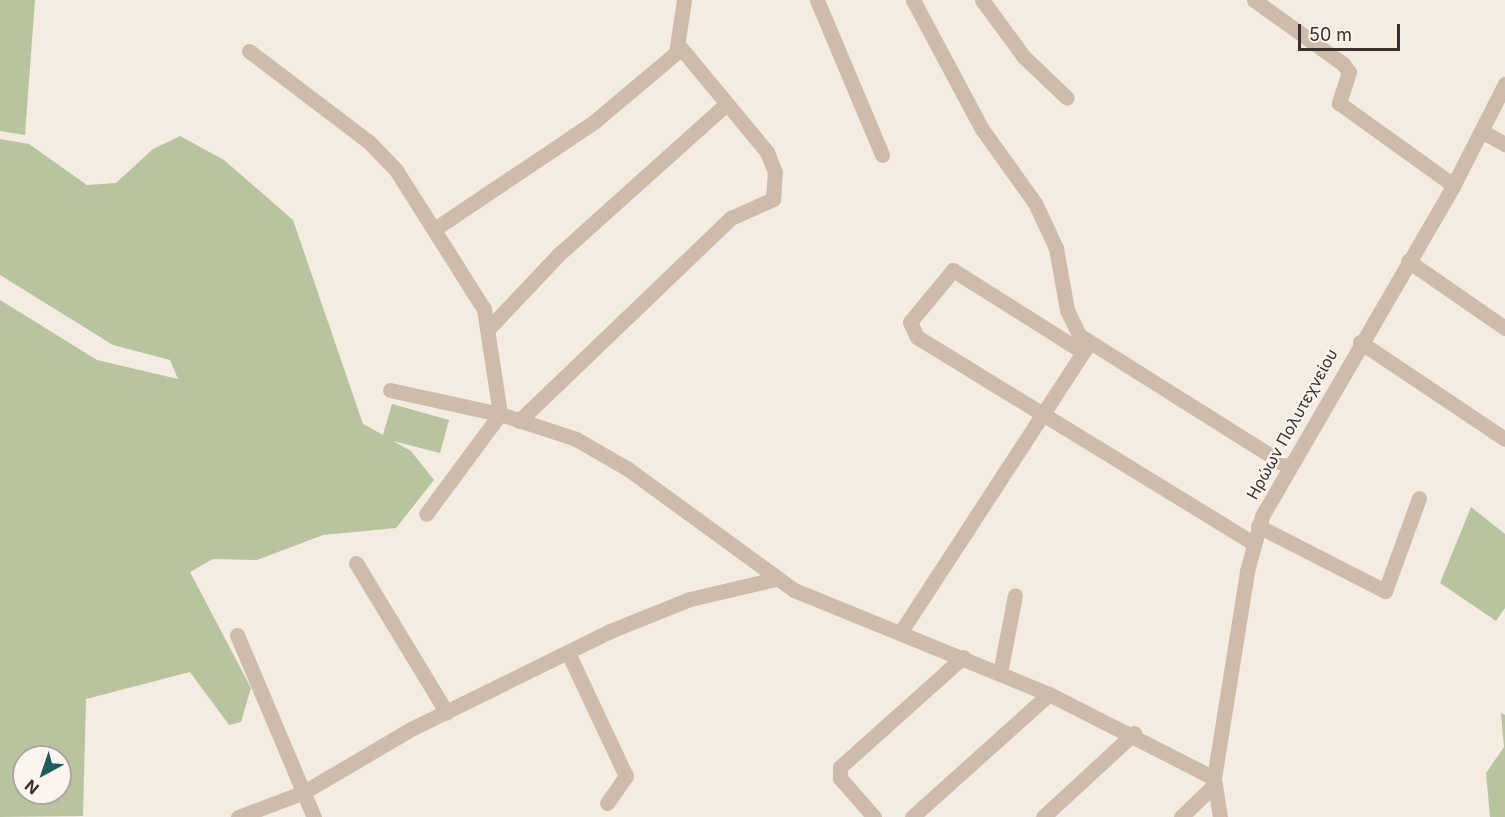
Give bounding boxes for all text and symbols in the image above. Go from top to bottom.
scale bar [1301,12,1403,50]
text: 50 m [1309,24,1352,45]
street label: Ηρώων Πολυτεχνείου [1243,345,1341,503]
north arrow [12,745,72,805]
text: N [21,776,43,799]

